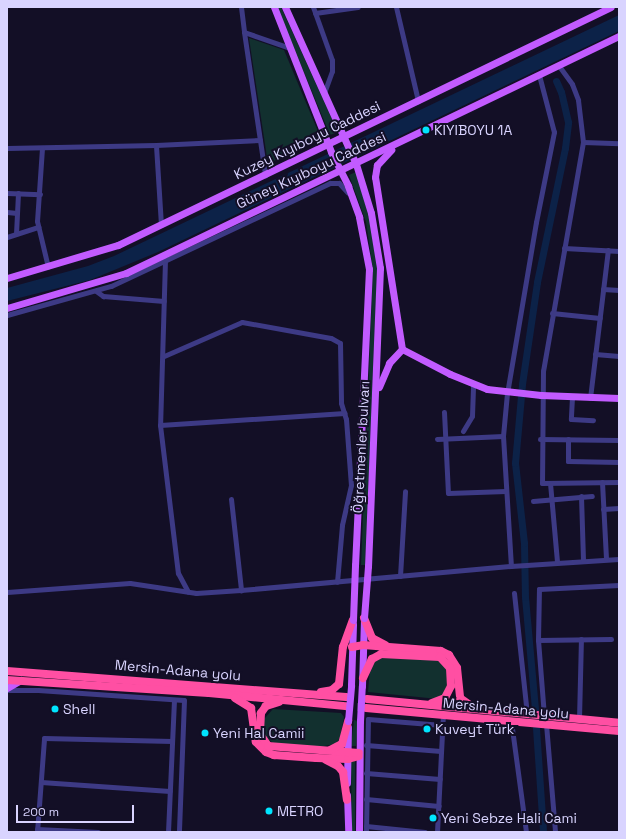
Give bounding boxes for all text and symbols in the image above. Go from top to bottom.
street label: Kuzey Kıyıboyu Caddesi [231,97,383,183]
place label: KIYIBOYU 1A [434,122,512,138]
marker: KIYIBOYU 1A [421,125,431,135]
street label: Güney Kıyıboyu Caddesi [233,128,389,212]
street label: Öğretmenler bulvarı [349,380,373,514]
street label: Mersin-Adana yolu [114,656,242,684]
street label: Mersin-Adana yolu [442,694,570,722]
place label: Shell [63,701,95,717]
marker: Shell [50,704,60,714]
place label: Kuveyt Türk [435,721,515,737]
marker: Kuveyt Türk [422,724,432,734]
place label: Yeni Hal Camii [213,725,304,741]
marker: Yeni Hal Camii [200,728,210,738]
scale bar [18,797,136,823]
place label: METRO [277,803,323,819]
text: 200 m [23,804,59,820]
marker: METRO [264,806,274,816]
place label: Yeni Sebze Hali Cami [441,810,577,826]
marker: Yeni Sebze Hali Cami [428,813,438,823]

